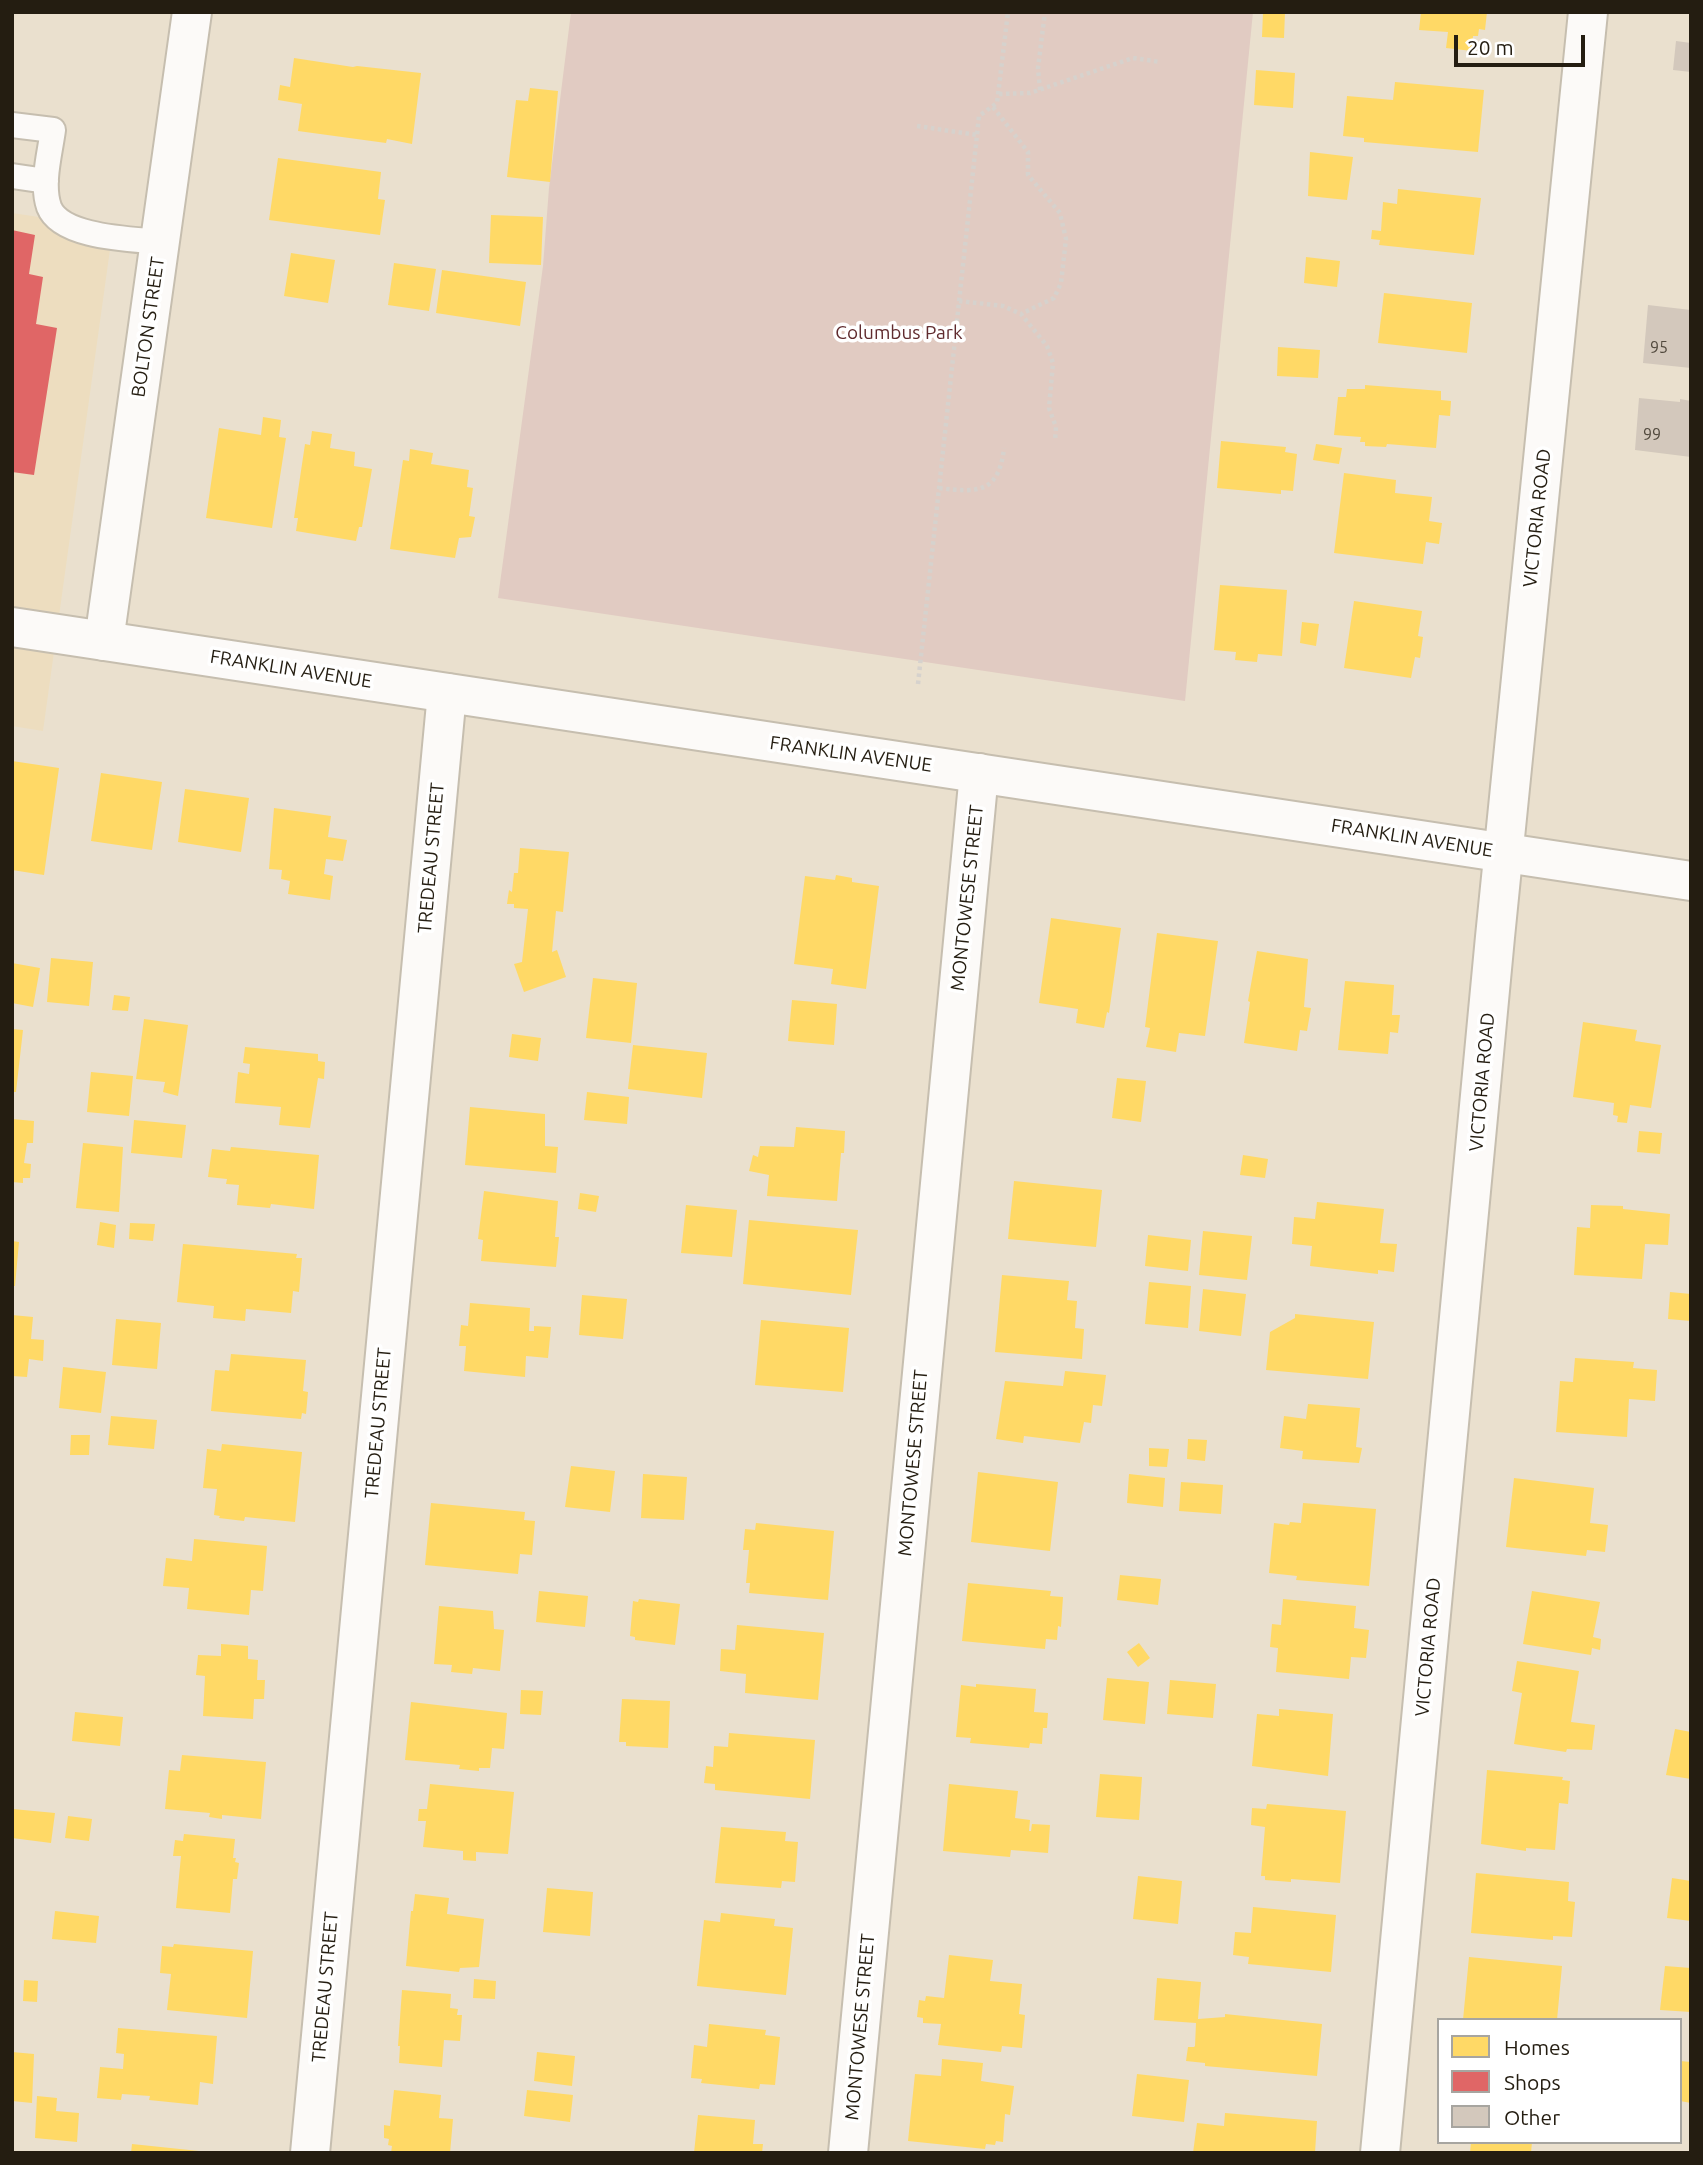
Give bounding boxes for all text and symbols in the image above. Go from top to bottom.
scale bar [1458,21,1589,65]
text: 20 m [1467,35,1514,59]
street label: BOLTON STREET [127,255,169,399]
park label: Columbus Park [835,322,963,344]
house number: 95 [1650,338,1668,358]
house number: 99 [1643,425,1661,445]
street label: VICTORIA ROAD [1518,447,1556,589]
street label: FRANKLIN AVENUE [208,645,374,693]
street label: FRANKLIN AVENUE [768,731,934,777]
street label: TREDEAU STREET [413,782,449,934]
street label: MONTOWESE STREET [946,804,988,992]
street label: FRANKLIN AVENUE [1329,814,1495,862]
street label: VICTORIA ROAD [1465,1012,1499,1152]
street label: TREDEAU STREET [360,1347,396,1499]
street label: MONTOWESE STREET [893,1369,933,1557]
street label: VICTORIA ROAD [1411,1577,1445,1717]
street label: TREDEAU STREET [307,1911,343,2063]
street label: MONTOWESE STREET [840,1933,880,2121]
legend [1437,2018,1682,2144]
text: Homes [1504,2035,1570,2059]
text: Shops [1504,2070,1561,2094]
text: Other [1504,2105,1560,2129]

